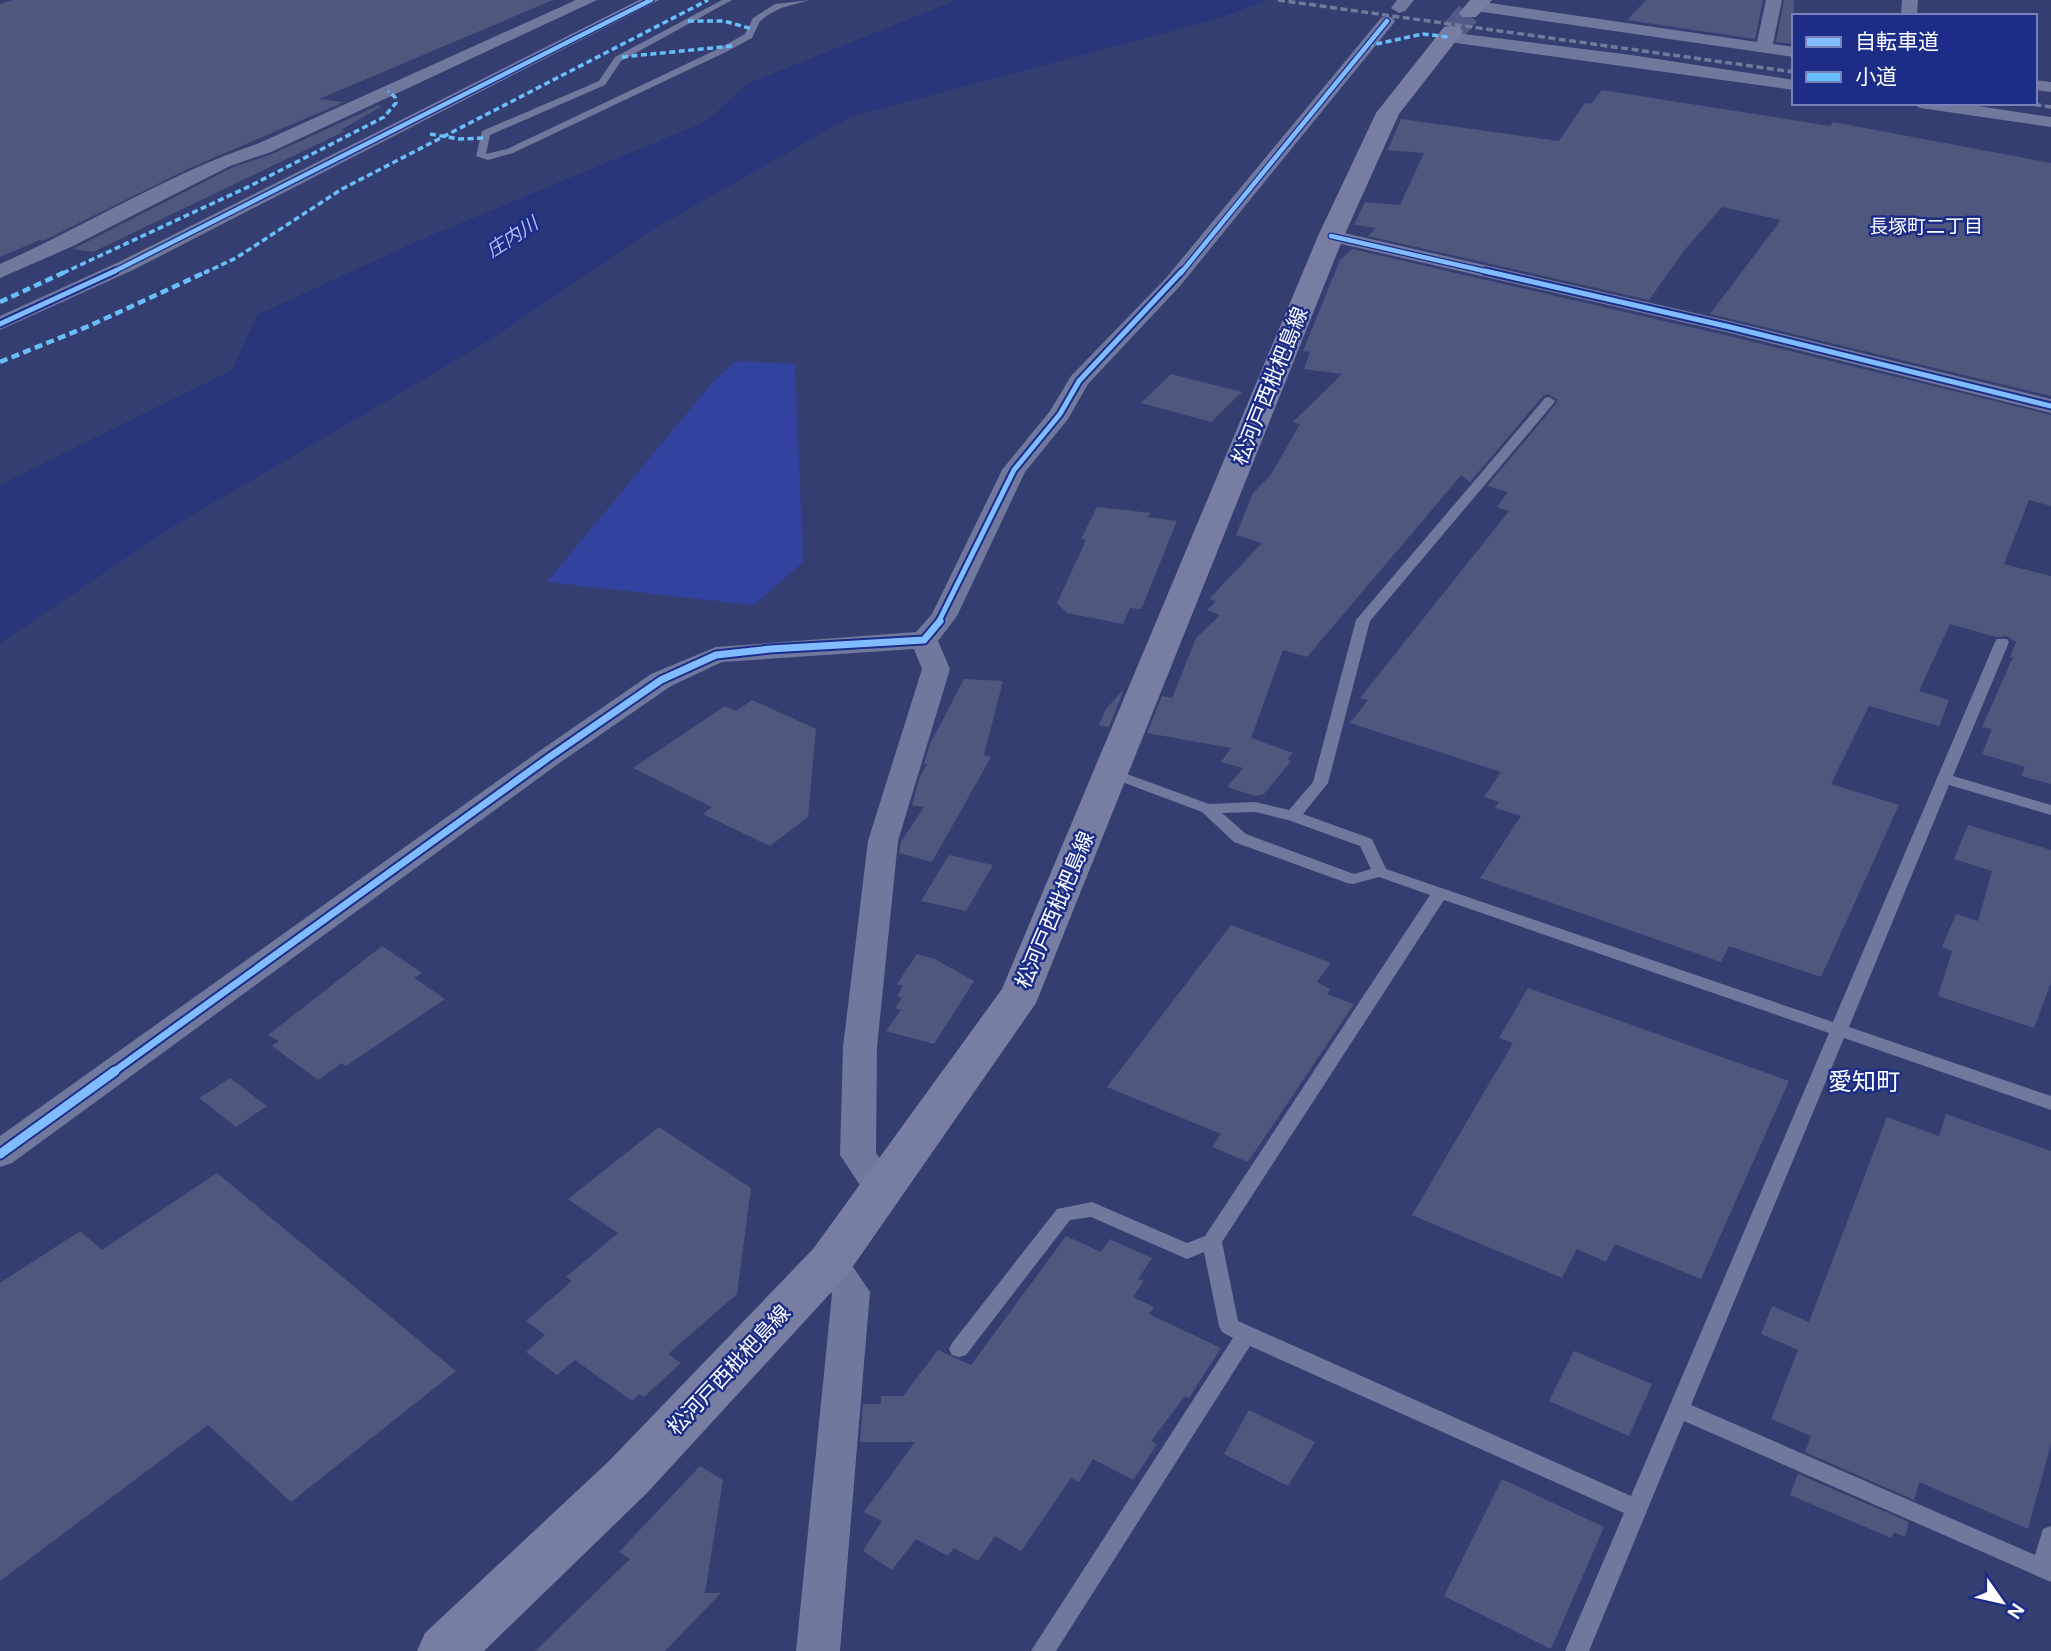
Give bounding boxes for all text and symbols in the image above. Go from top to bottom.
legend [1792,14,2037,105]
text: 自転車道 [1855,28,1939,56]
text: 小道 [1855,63,1897,91]
water label: 庄内川 [481,210,544,263]
district label: 長塚町二丁目 [1869,214,1983,239]
street label: 松河戸西枇杷島線 [1226,303,1314,469]
street label: 松河戸西枇杷島線 [1009,827,1101,993]
district label: 愛知町 [1828,1066,1900,1097]
street label: 松河戸西枇杷島線 [661,1299,797,1441]
north arrow [1967,1567,2037,1637]
text: N [2001,1598,2030,1624]

